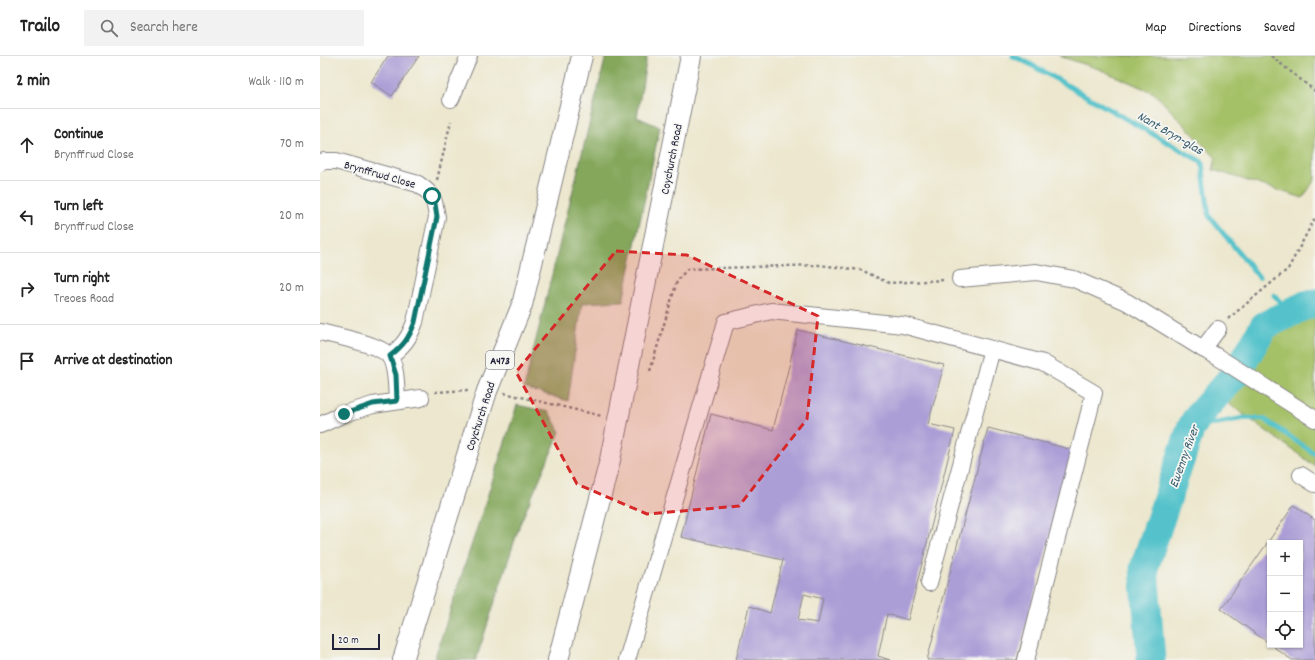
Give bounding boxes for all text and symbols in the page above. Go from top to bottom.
search box [84,10,364,46]
text: Trailo [20,14,60,41]
icon: search [98,17,120,39]
text: Search here [130,17,198,39]
text: Map [1145,18,1167,38]
text: Directions [1189,18,1242,38]
text: Saved [1264,18,1295,38]
text: 2 min [16,70,50,94]
text: Walk · 110 m [248,73,304,92]
water label: Nant Bryn-glas [1133,108,1207,161]
street label: Coychurch Road [657,123,688,196]
text: Continue [54,124,103,146]
icon: ahead [16,134,38,156]
text: 70 m [280,135,304,154]
text: Brynffrwd Close [54,146,134,165]
street label: Brynffrwd Close [342,157,417,194]
route start [423,187,441,205]
text: Turn left [54,196,103,218]
icon: left [16,206,38,228]
text: 20 m [279,207,304,226]
text: Brynffrwd Close [54,218,134,237]
text: Turn right [54,268,110,290]
icon: right [16,278,38,300]
text: 20 m [279,279,304,298]
text: Treoes Road [54,290,114,309]
icon: arrive [16,350,38,372]
text: Arrive at destination [54,350,172,372]
road number: A473 [486,351,514,369]
street label: Coychurch Road [462,380,501,453]
route end [335,405,353,423]
water label: Ewenny River [1165,421,1206,491]
map controls [1267,540,1303,648]
button: + [1267,540,1303,576]
button: − [1267,576,1303,612]
button: locate [1267,612,1303,648]
scale bar [332,632,380,651]
text: 20 m [338,633,359,649]

